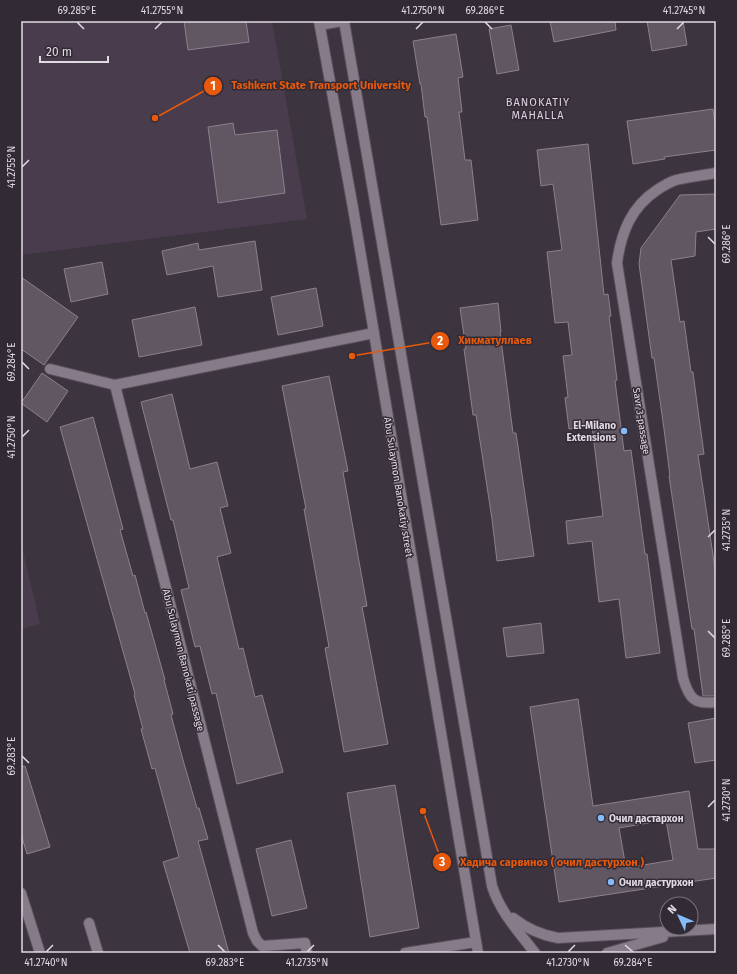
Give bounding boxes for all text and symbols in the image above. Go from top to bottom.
text: 69.285°E [58,5,96,17]
text: 41.2755°N [141,5,183,17]
text: 41.2750°N [401,5,445,17]
text: 69.286°E [465,5,505,17]
text: 41.2745°N [663,5,705,17]
scale bar [40,38,108,64]
text: 20 m [46,45,72,59]
callout: Tashkent State Transport University [203,74,419,97]
text: 1 [210,79,216,93]
text: Tashkent State Transport University [231,79,411,92]
district label: BANOKATIY MAHALLA [506,96,570,122]
text: 41.2755°N [6,146,18,188]
text: 69.286°E [721,224,733,264]
callout: Хикматуллаев [430,329,540,352]
text: 2 [437,334,443,348]
text: Хикматуллаев [457,334,532,347]
text: 69.284°E [6,342,18,382]
street label: Savr 3-passage [630,387,652,455]
text: 41.2750°N [6,415,18,459]
street label: Abu Sulaymon Banokatiy street [381,416,415,558]
place label: El-Milano Extensions [567,420,616,444]
marker: El-Milano Extensions [619,426,629,436]
text: 41.2735°N [721,509,733,551]
street label: Abu Sulaymon Banokati passage [160,588,207,733]
text: 69.285°E [721,619,733,657]
text: 69.283°E [6,737,18,775]
text: 41.2730°N [721,778,733,822]
marker: Очил дастархон [596,813,606,823]
place label: Очил дастархон [609,813,684,825]
callout: Хадича сарвиноз ( очил дастурхон ) [432,850,652,873]
text: 3 [438,855,445,869]
text: Хадича сарвиноз ( очил дастурхон ) [459,856,644,869]
marker: Очил дастурхон [606,877,616,887]
place label: Очил дастурхон [619,877,694,889]
north arrow [659,896,699,936]
text: N [665,902,679,917]
text: 41.2740°N [24,957,68,969]
text: 69.283°E [206,957,244,969]
text: 41.2735°N [286,957,328,969]
text: 41.2730°N [546,957,590,969]
text: 69.284°E [613,957,653,969]

